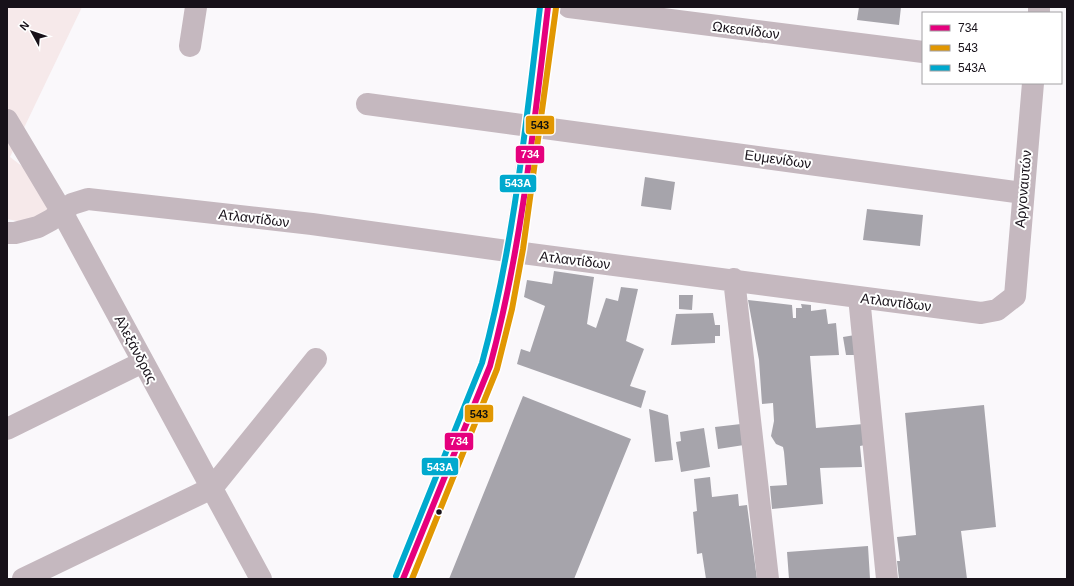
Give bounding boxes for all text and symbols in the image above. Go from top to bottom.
north arrow [12,12,52,52]
legend [922,12,1062,84]
street label: Ωκεανίδων [711,18,781,42]
text: N [17,19,32,32]
text: 734 [958,21,978,35]
text: 543 [958,41,978,55]
text: 543A [958,61,986,75]
line badge: 543 [525,115,555,135]
text: 543 [531,119,549,131]
line badge: 734 [515,145,545,164]
street label: Ευμενίδων [744,146,812,172]
text: 734 [521,148,540,160]
street label: Αργοναυτών [1012,149,1034,229]
line badge: 543A [499,174,537,193]
text: 543A [505,177,531,189]
street label: Ατλαντίδων [218,206,290,230]
street label: Ατλαντίδων [539,248,611,272]
street label: Ατλαντίδων [860,290,932,314]
street label: Αλεξάνδρας [112,312,161,386]
line badge: 543 [464,404,494,423]
text: 543 [470,408,488,420]
line badge: 734 [444,432,474,451]
text: 734 [450,435,469,447]
line badge: 543A [421,457,459,476]
text: 543A [427,461,453,473]
unlabelled marker [434,507,444,517]

